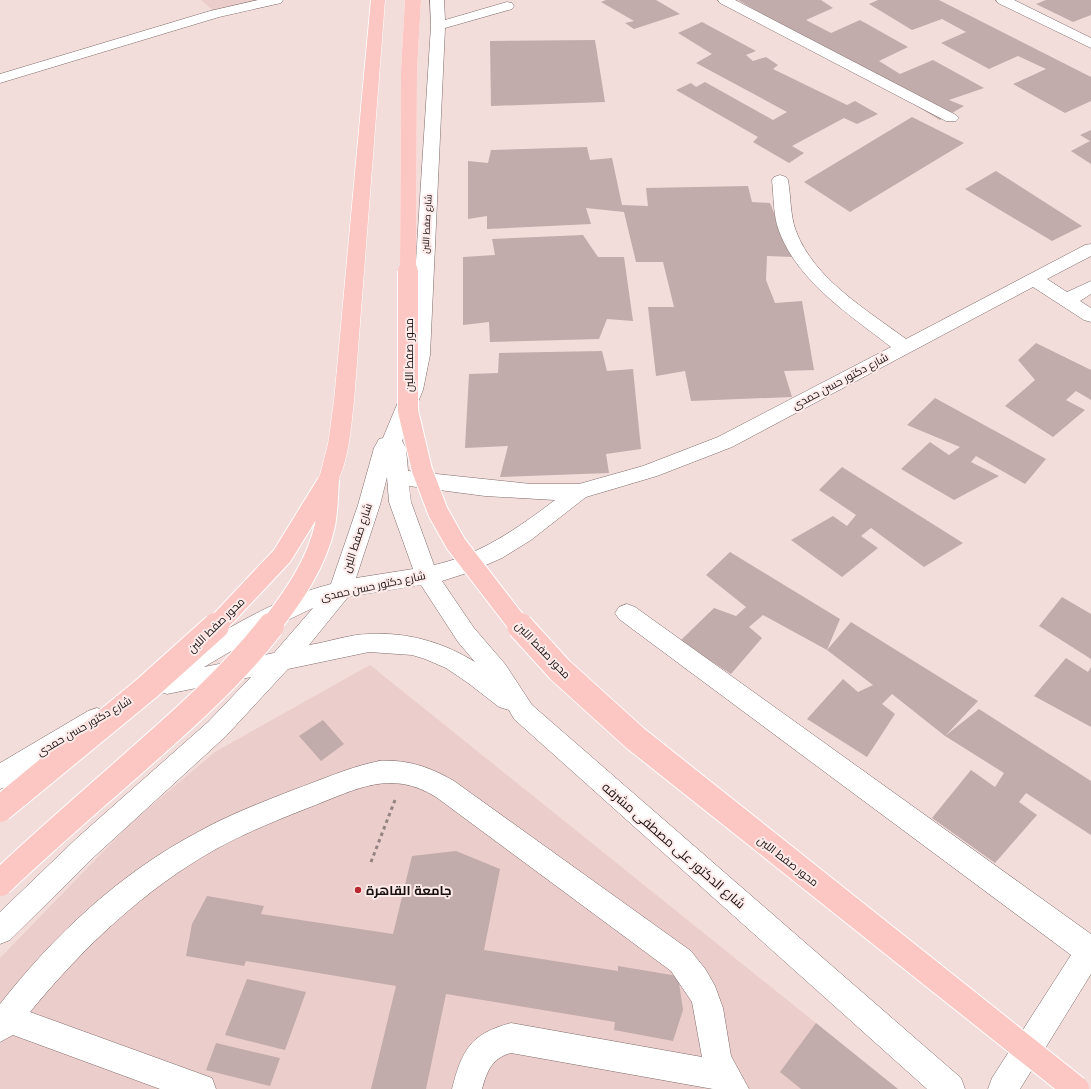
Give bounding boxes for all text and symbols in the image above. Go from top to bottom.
street label: شارع صفط اللبن [419,194,435,254]
street label: محور صفط اللبن [402,318,416,392]
street label: شارع دكتور حسن حمدى [789,350,891,413]
street label: شارع صفط اللبن [339,502,376,575]
street label: شارع دكتور حسن حمدى [319,568,427,605]
street label: محور صفط اللبن [185,594,247,656]
street label: محور صفط اللبن [512,619,574,681]
street label: شارع دكتور حسن حمدى [34,693,134,760]
street label: شارع الدكتور على مصطفى مشرفه [598,778,749,912]
street label: محور صفط اللبن [755,833,821,889]
place label: جامعة القاهرة [366,882,451,898]
marker: جامعة القاهرة [353,885,363,895]

